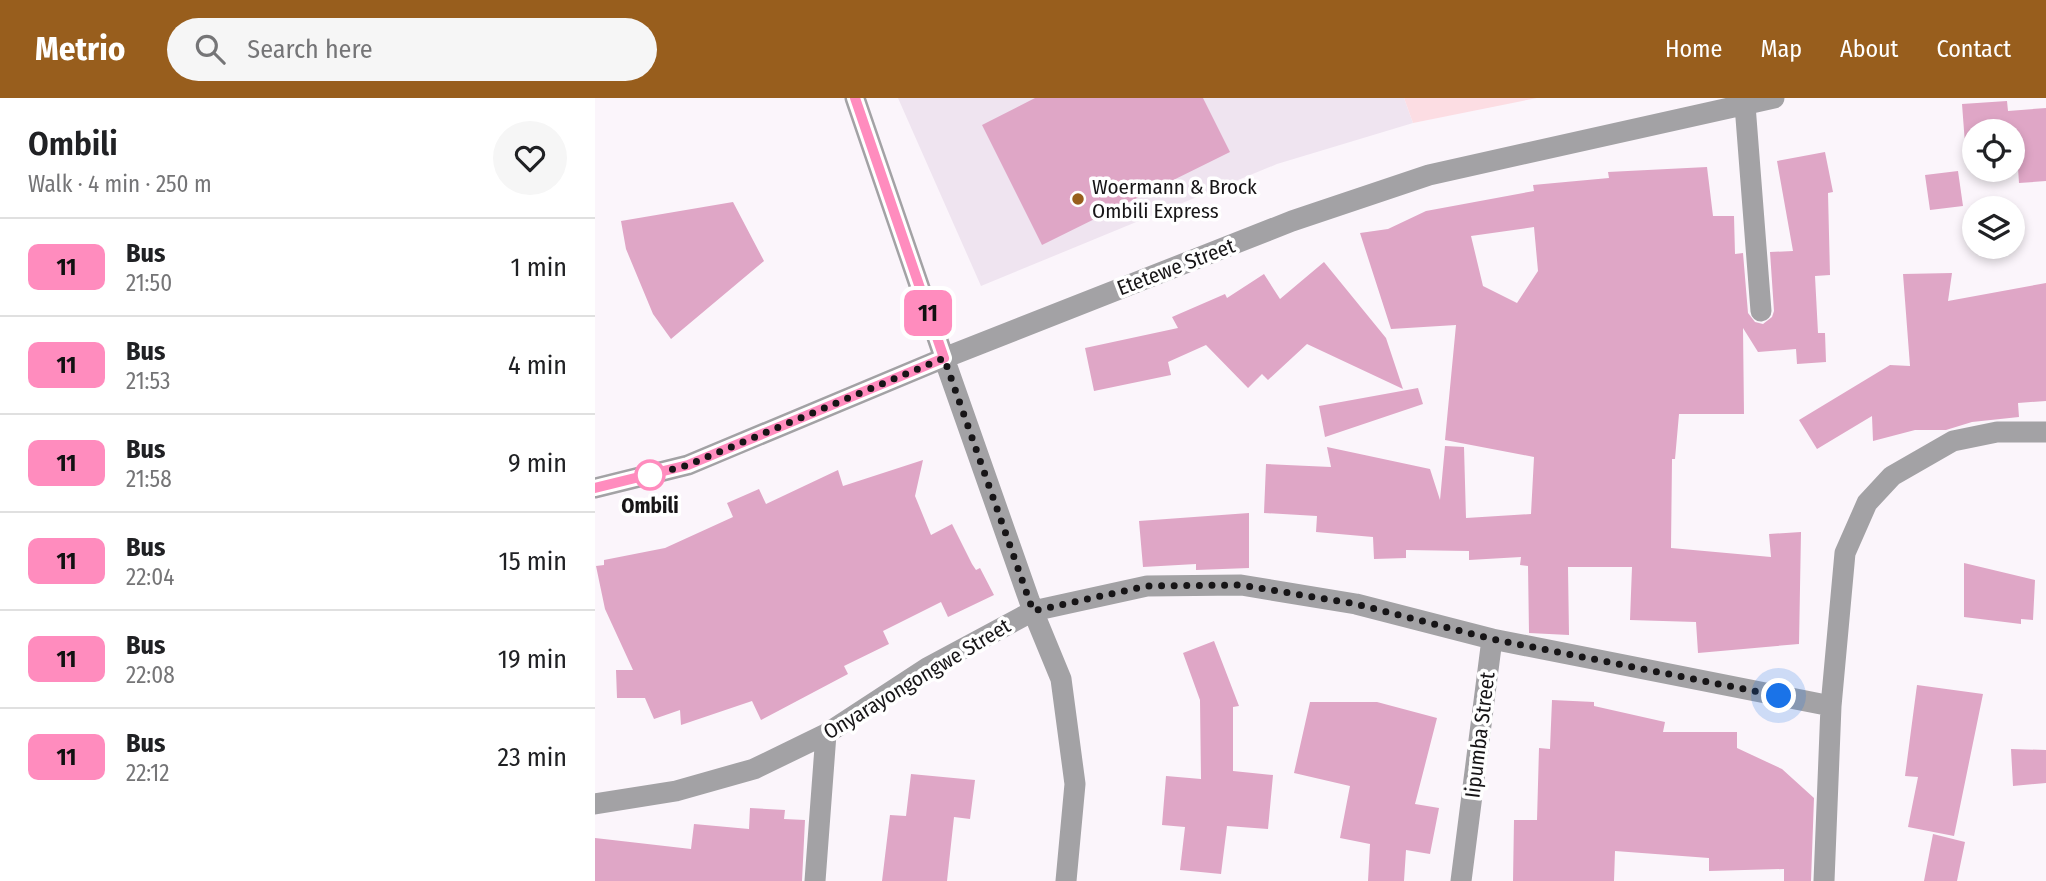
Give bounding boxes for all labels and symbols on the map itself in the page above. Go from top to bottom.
place label: Woermann & Brock Ombili Express [1092,174,1257,224]
marker: Woermann & Brock Ombili Express [1070,191,1086,207]
street label: Etetewe Street [1113,233,1239,301]
line badge: 11 [897,290,959,336]
marker: Ombili [635,460,665,490]
place label: Ombili [621,493,679,519]
street label: Onyarayongongwe Street [819,613,1015,745]
street label: Iipumba Street [1459,670,1501,800]
your location [1761,678,1796,713]

